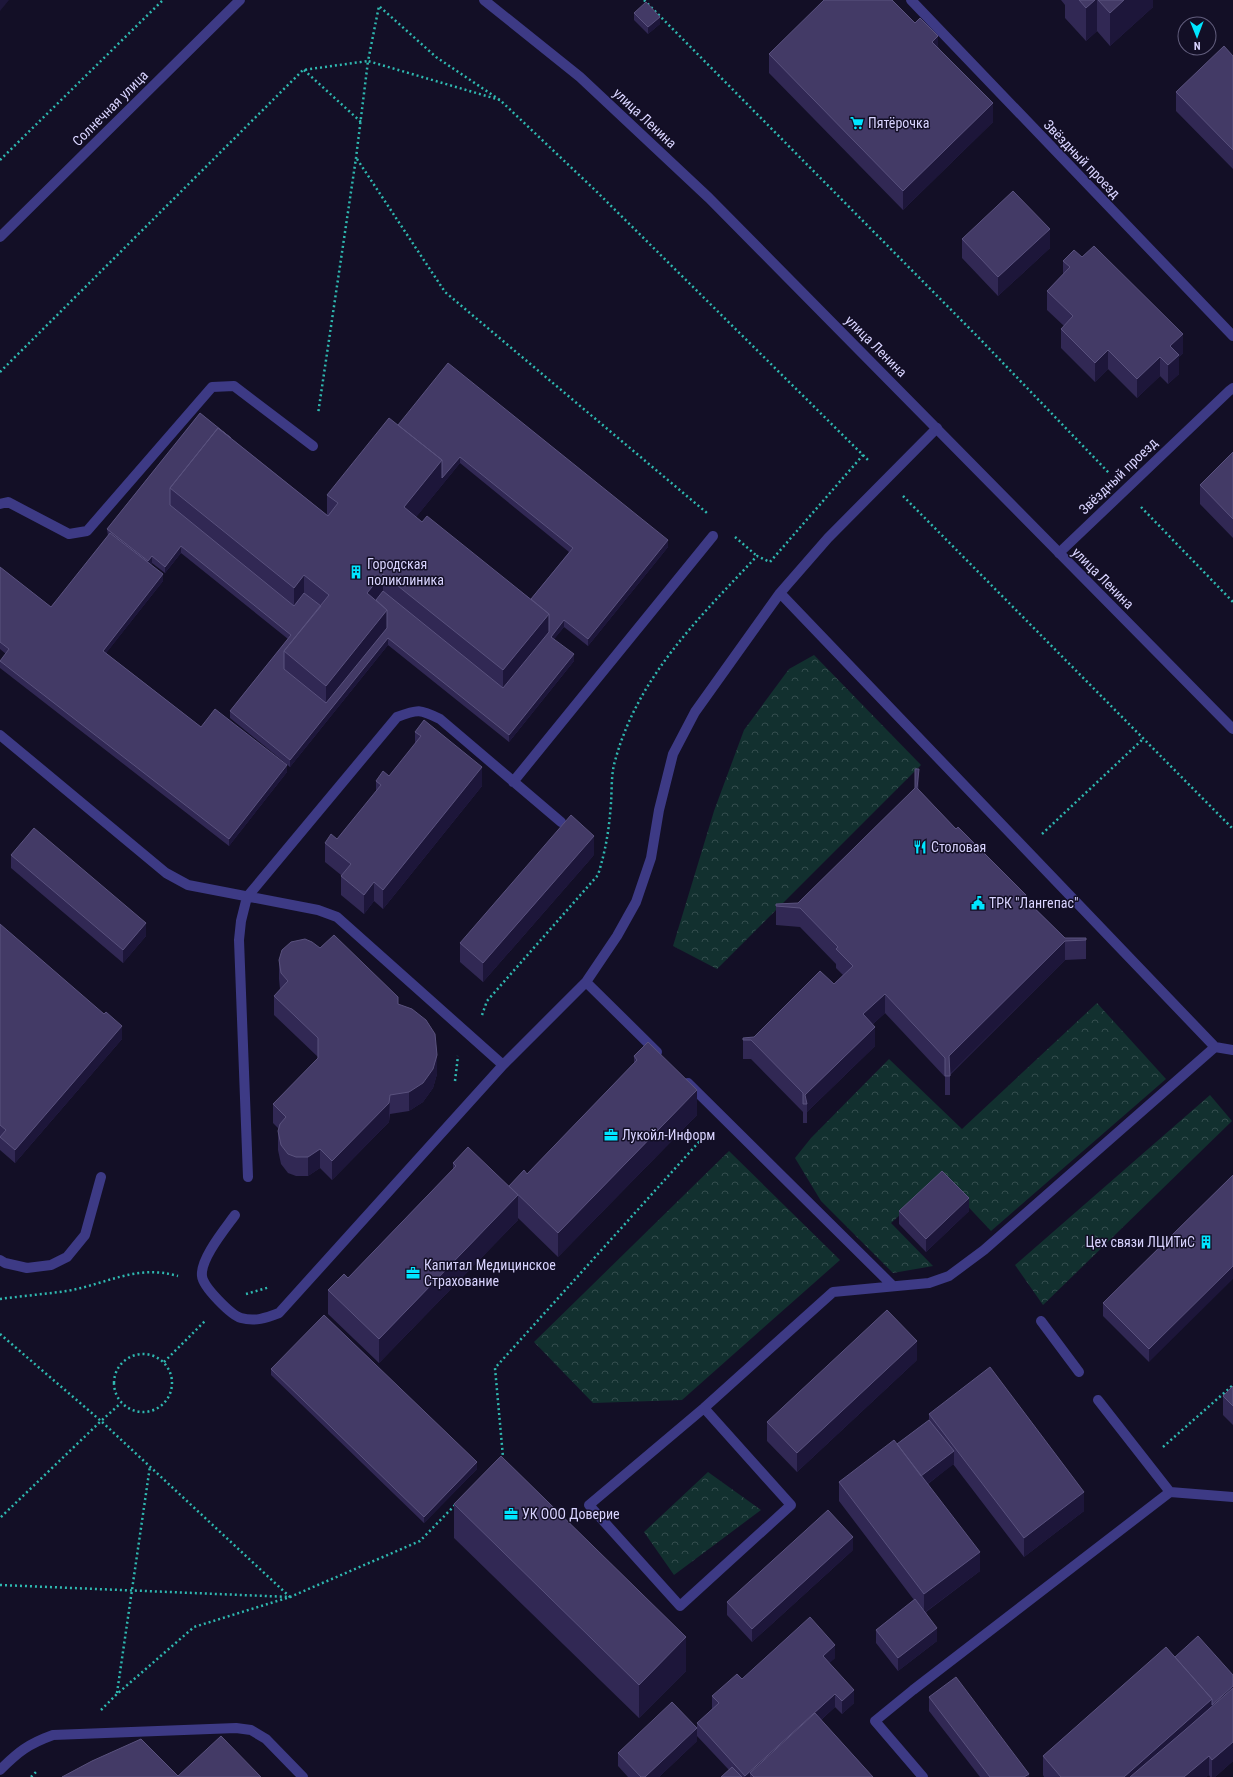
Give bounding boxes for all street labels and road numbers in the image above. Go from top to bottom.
street label: Солнечная улица [69,67,151,149]
street label: улица Ленина [610,85,680,151]
street label: Звёздный проезд [1040,116,1124,202]
street label: улица Ленина [842,312,910,380]
street label: Звёздный проезд [1075,434,1161,518]
street label: улица Ленина [1069,544,1137,612]

